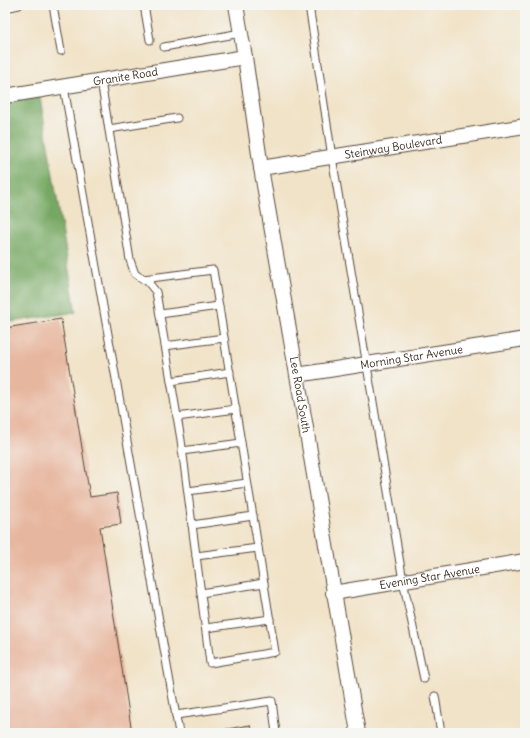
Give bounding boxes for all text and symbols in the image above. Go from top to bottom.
street label: Granite Road [92,64,159,89]
street label: Steinway Boulevard [344,132,444,162]
street label: Morning Star Avenue [359,342,464,372]
street label: Lee Road South [287,355,314,434]
street label: Evening Star Avenue [378,562,481,592]

